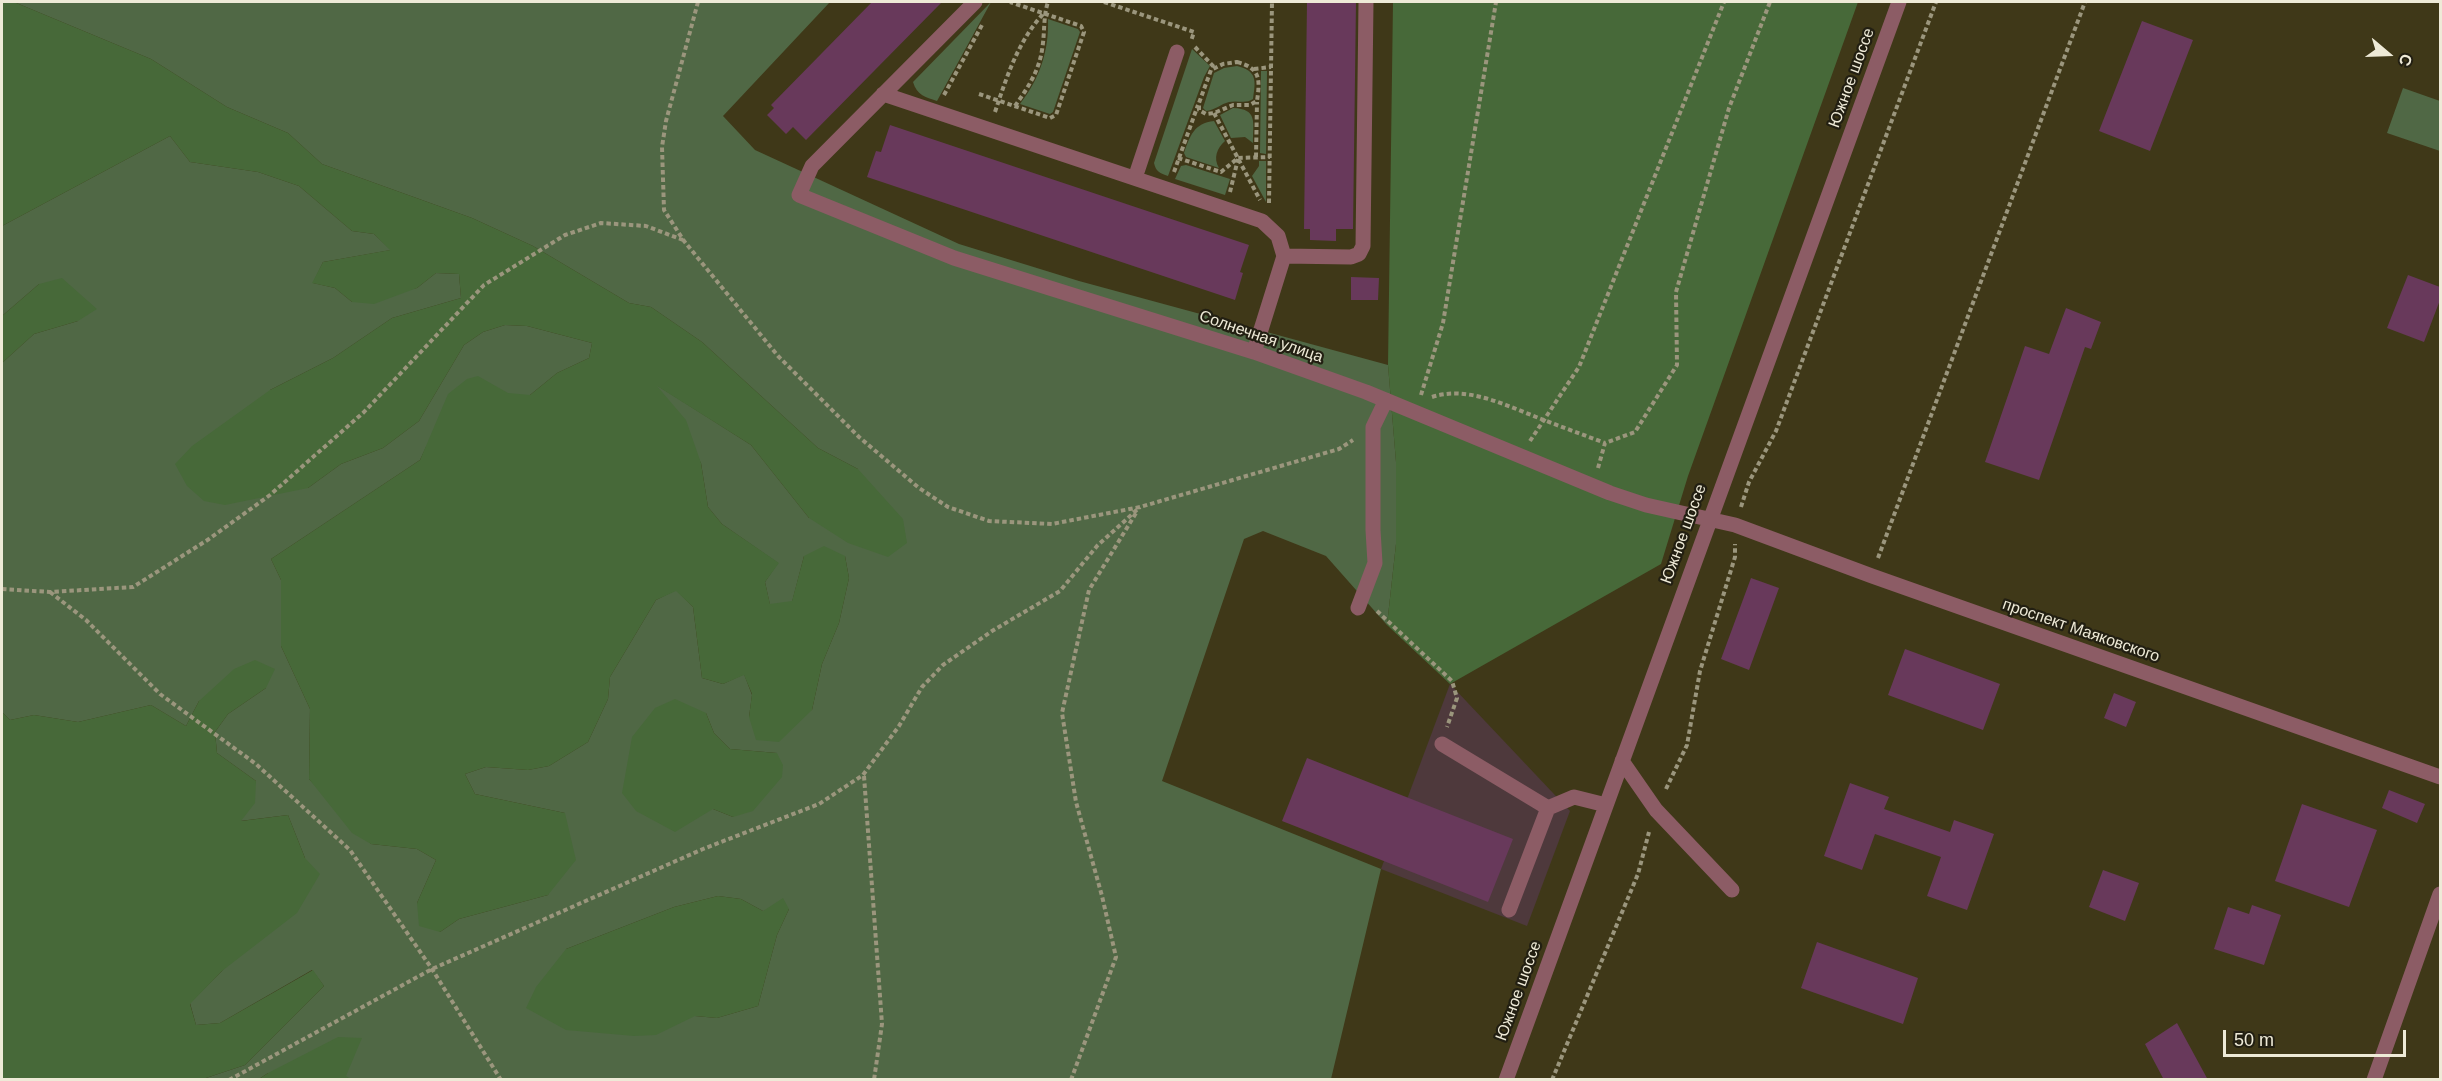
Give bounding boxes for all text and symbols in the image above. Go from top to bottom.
north arrow [2358,24,2418,84]
street label: Южное шоссе [1825,26,1879,130]
text: С [2396,52,2415,68]
street label: Солнечная улица [1197,307,1325,367]
street label: Южное шоссе [1657,482,1711,586]
street label: проспект Маяковского [2000,595,2162,667]
street label: Южное шоссе [1492,939,1546,1043]
scale bar [2226,1018,2409,1056]
text: 50 m [2234,1030,2274,1050]

